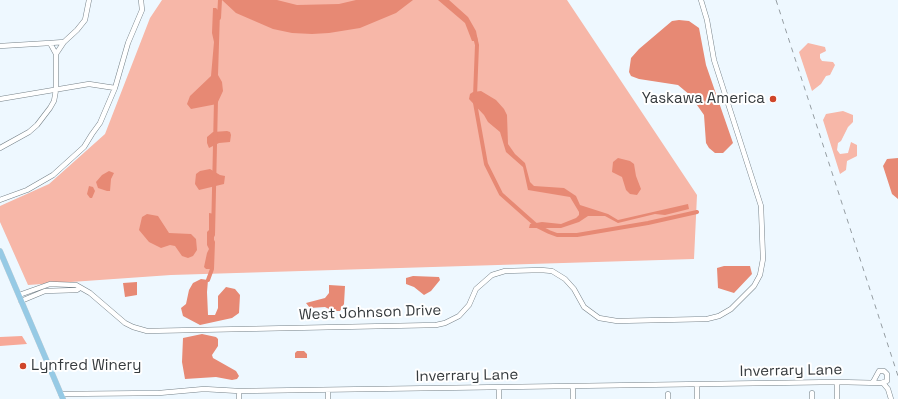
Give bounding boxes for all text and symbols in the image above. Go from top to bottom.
place label: Yaskawa America [642,90,765,108]
marker: Yaskawa America [768,94,778,104]
street label: West Johnson Drive [298,302,442,324]
place label: Lynfred Winery [31,357,141,375]
marker: Lynfred Winery [18,361,28,371]
street label: Inverrary Lane [740,361,842,381]
street label: Inverrary Lane [416,366,518,386]

